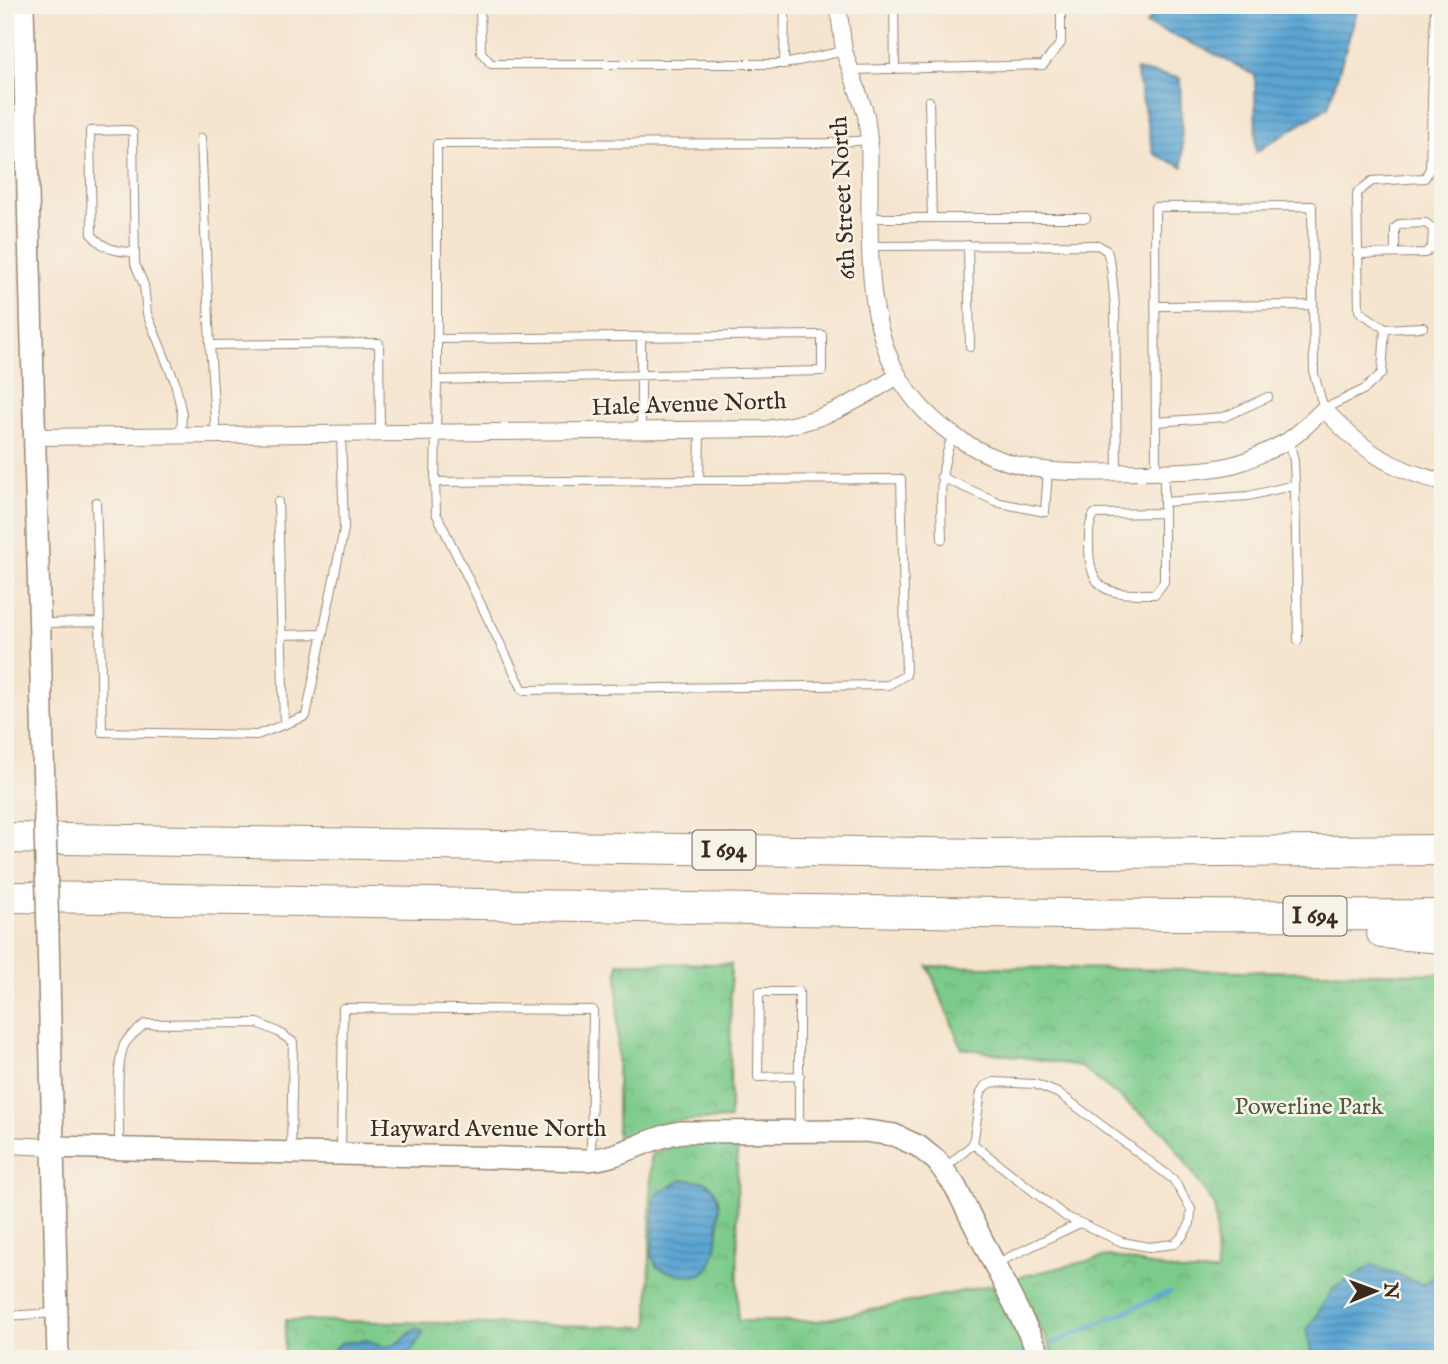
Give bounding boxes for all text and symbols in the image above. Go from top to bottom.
street label: 6th Street North [824,115,864,281]
street label: Hale Avenue North [591,386,787,424]
road number: I 694 [692,830,756,870]
road number: I 694 [1284,897,1346,936]
park label: Powerline Park [1234,1092,1384,1123]
street label: Hayward Avenue North [370,1114,607,1145]
north arrow [1340,1256,1410,1326]
text: N [1378,1281,1402,1300]

